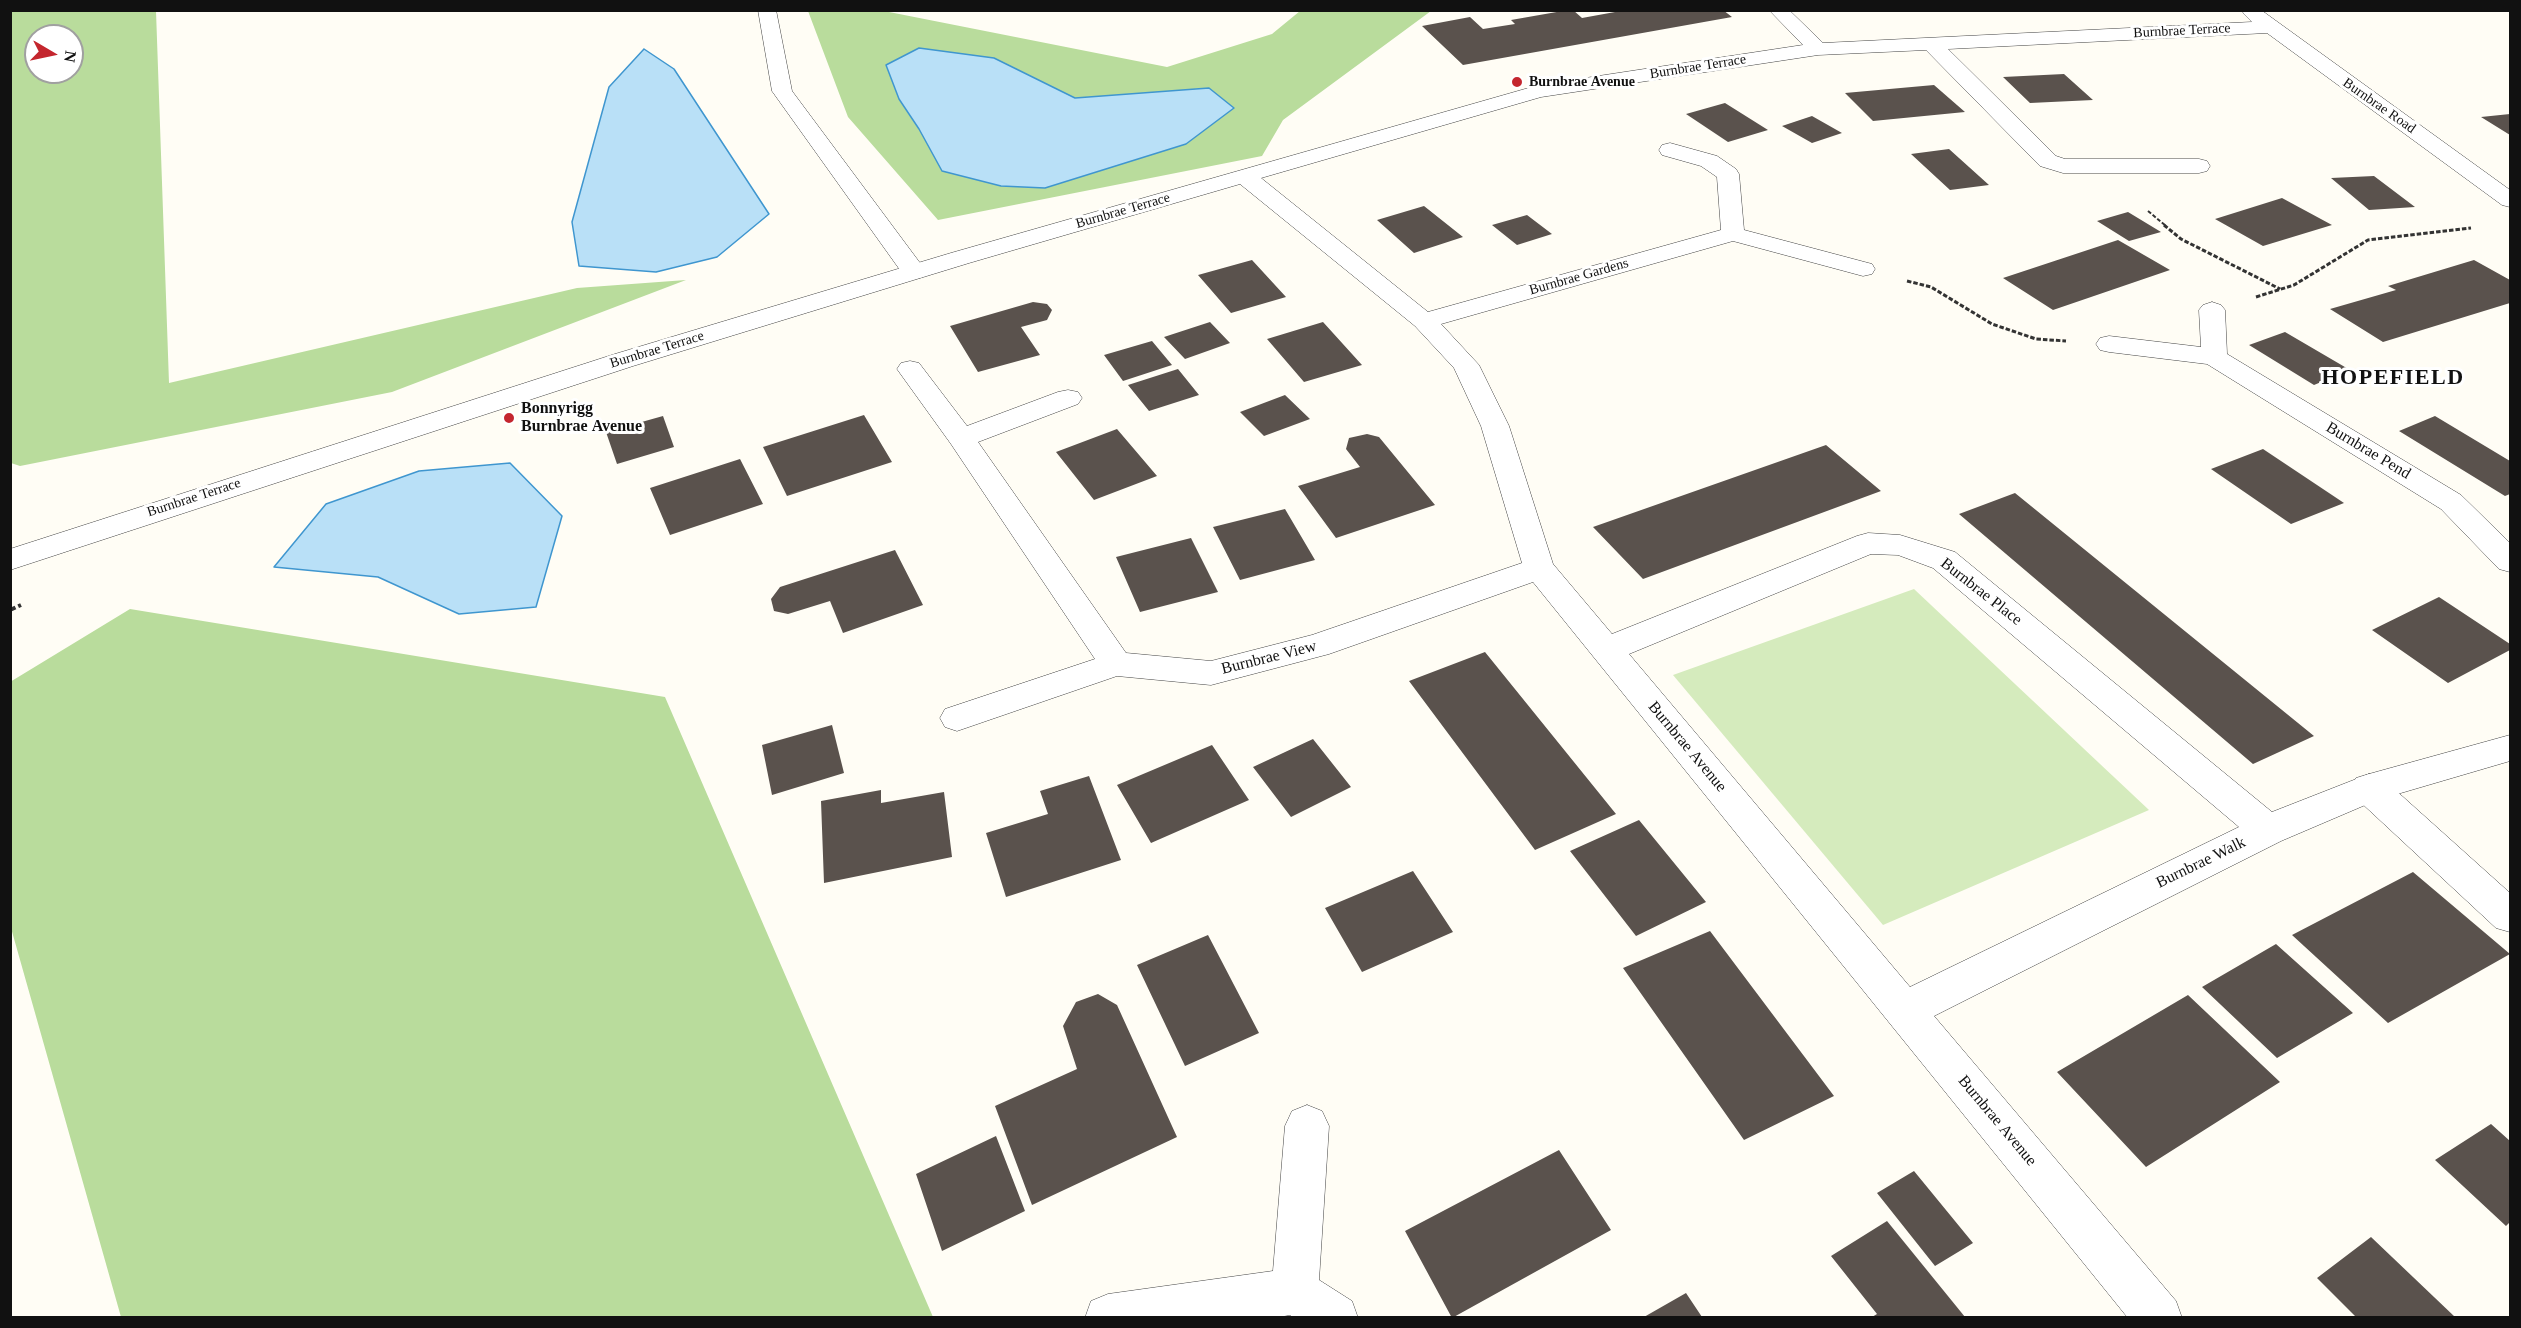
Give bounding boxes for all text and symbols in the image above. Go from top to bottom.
street label: Burnbrae Terrace [2133,20,2231,42]
north arrow [24,24,84,84]
text: N [61,50,80,64]
street label: Burnbrae Terrace [1649,51,1747,83]
place label: Burnbrae Avenue [1529,74,1635,90]
marker: Burnbrae Avenue [1510,75,1524,89]
street label: Burnbrae Road [2339,75,2419,137]
street label: Burnbrae Terrace [1074,190,1172,232]
street label: Burnbrae Gardens [1528,255,1630,299]
street label: Burnbrae Terrace [608,328,706,372]
district label: HOPEFIELD [2321,365,2465,391]
place label: Bonnyrigg Burnbrae Avenue [521,399,642,437]
marker: Bonnyrigg Burnbrae Avenue [502,411,516,425]
street label: Burnbrae Pend [2322,418,2414,484]
street label: Burnbrae Terrace [145,475,243,521]
street label: Burnbrae Place [1936,554,2026,630]
street label: Burnbrae View [1220,637,1318,679]
street label: Burnbrae Avenue [1644,698,1730,796]
street label: Burnbrae Walk [2153,833,2249,893]
street label: Burnbrae Avenue [1954,1072,2040,1170]

